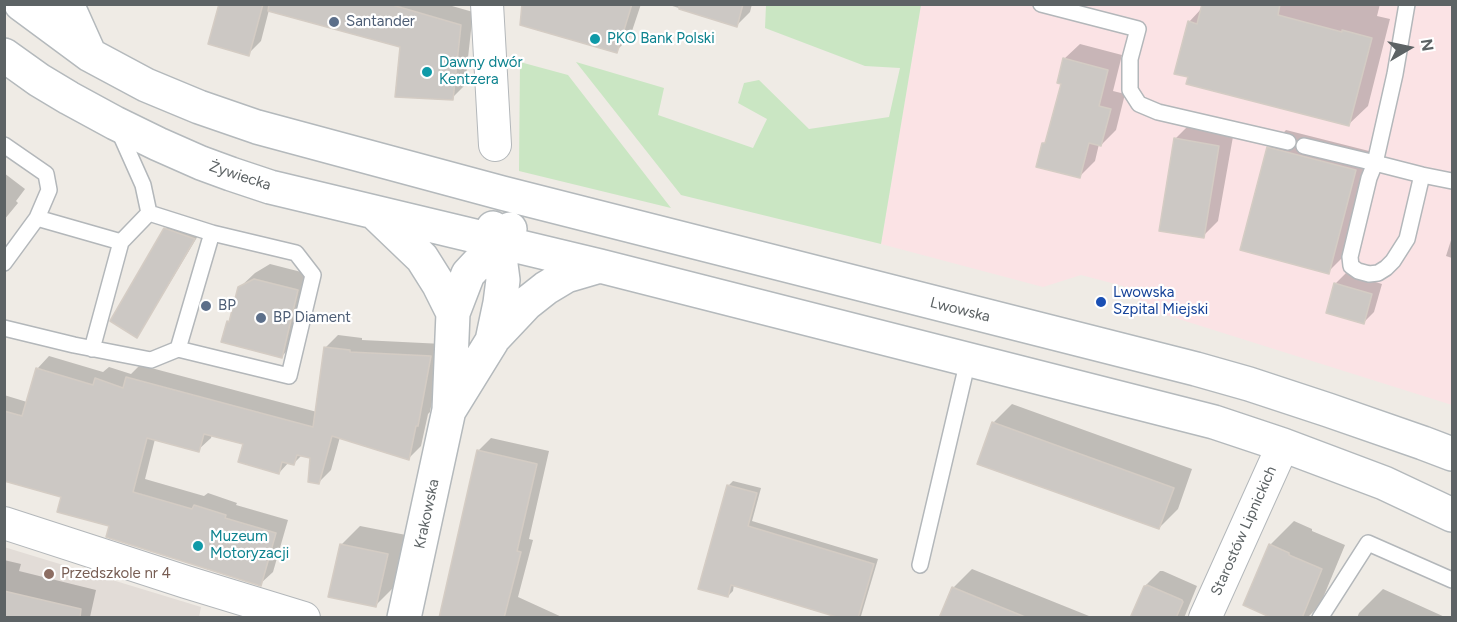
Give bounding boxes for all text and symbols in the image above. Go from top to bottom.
place label: Santander [346,13,415,31]
marker: Santander [327,15,341,29]
north arrow [1379,18,1439,78]
place label: PKO Bank Polski [607,30,715,48]
marker: PKO Bank Polski [588,32,602,46]
text: N [1417,38,1438,53]
place label: Dawny dwór Kentzera [439,54,523,89]
marker: Dawny dwór Kentzera [420,65,434,79]
street label: Żywiecka [207,158,273,194]
place label: Lwowska Szpital Miejski [1113,284,1208,319]
street label: Lwowska [928,294,992,326]
marker: Lwowska Szpital Miejski [1094,295,1108,309]
place label: BP [218,297,236,315]
marker: BP [199,299,213,313]
place label: BP Diament [273,309,351,327]
marker: BP Diament [254,311,268,325]
street label: Starostów Lipnickich [1207,463,1281,599]
street label: Krakowska [411,477,443,551]
place label: Muzeum Motoryzacji [210,528,289,563]
marker: Muzeum Motoryzacji [191,539,205,553]
place label: Przedszkole nr 4 [61,565,171,583]
marker: Przedszkole nr 4 [42,567,56,581]

